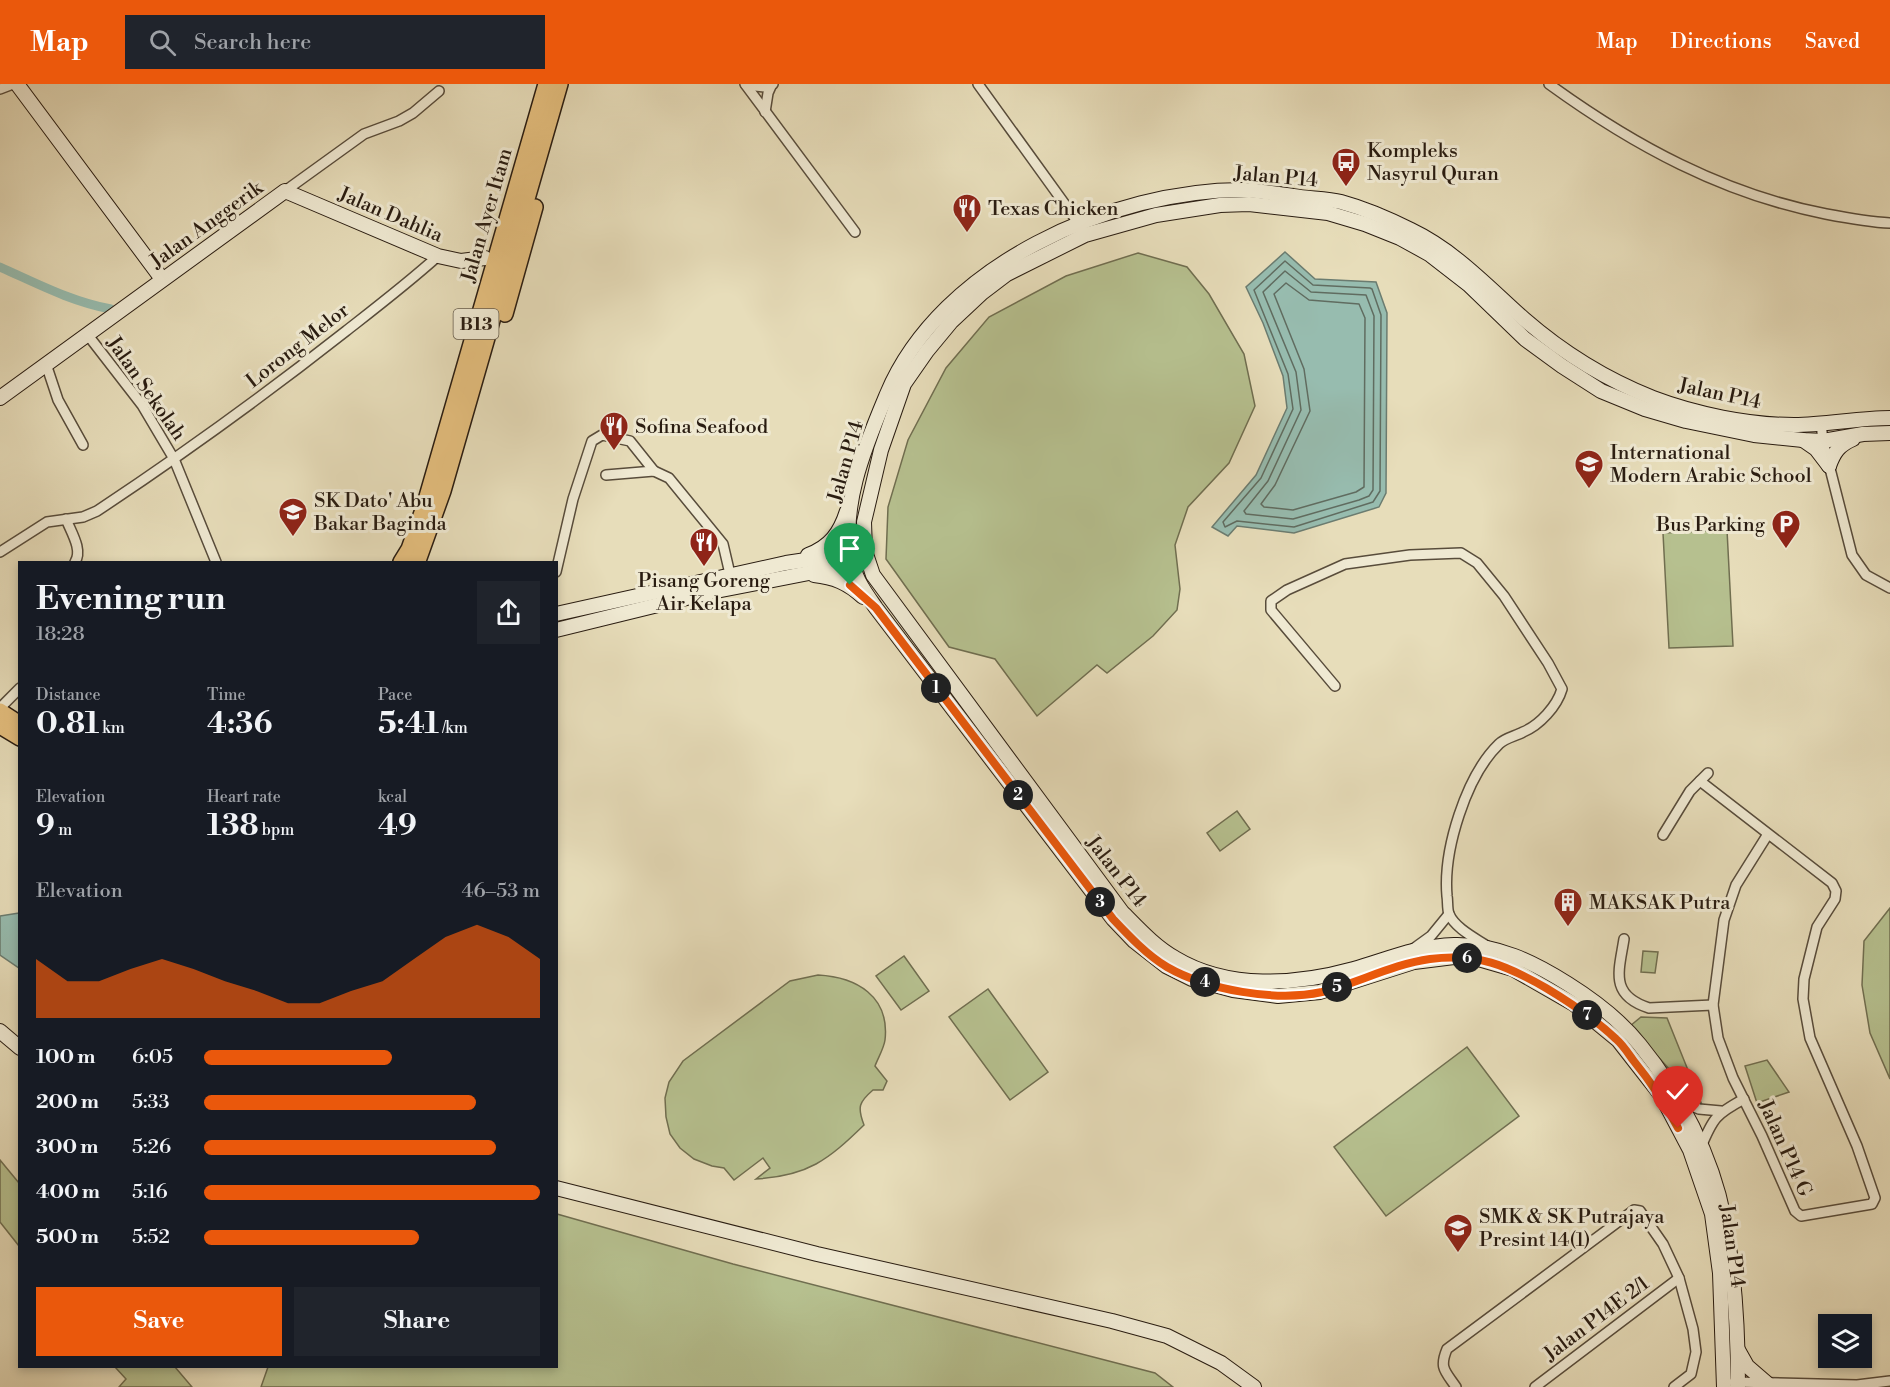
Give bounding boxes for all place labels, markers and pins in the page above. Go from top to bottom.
place label: Kompleks Nasyrul Quran [1367,139,1499,187]
bus stop icon: Kompleks Nasyrul Quran [1330,146,1362,188]
restaurant icon: Texas Chicken [951,192,983,234]
place label: Texas Chicken [988,197,1119,222]
restaurant icon: Sofina Seafood [598,410,630,452]
place label: Sofina Seafood [635,415,769,440]
place label: International Modern Arabic School [1610,441,1812,489]
school or university icon: International Modern Arabic School [1573,448,1605,490]
place label: SK Dato' Abu Bakar Baginda [313,489,448,537]
school or university icon: SK Dato' Abu Bakar Baginda [277,496,309,538]
parking icon: Bus Parking [1770,508,1802,550]
place label: Bus Parking [1655,513,1766,538]
pin [824,523,875,585]
restaurant icon: Pisang Goreng Air Kelapa [688,526,720,568]
place label: Pisang Goreng Air Kelapa [638,569,771,617]
pin: 1 [921,673,951,703]
pin: 2 [1003,780,1033,810]
building icon: MAKSAK Putra [1552,886,1584,928]
pin: 3 [1085,887,1115,917]
place label: MAKSAK Putra [1589,891,1731,916]
pin: 6 [1452,943,1482,973]
pin: 4 [1190,967,1220,997]
pin: 5 [1322,972,1352,1002]
pin: 7 [1572,1000,1602,1030]
pin [1652,1066,1703,1128]
place label: SMK & SK Putrajaya Presint 14(1) [1479,1205,1665,1253]
school or university icon: SMK & SK Putrajaya Presint 14(1) [1442,1212,1474,1254]

